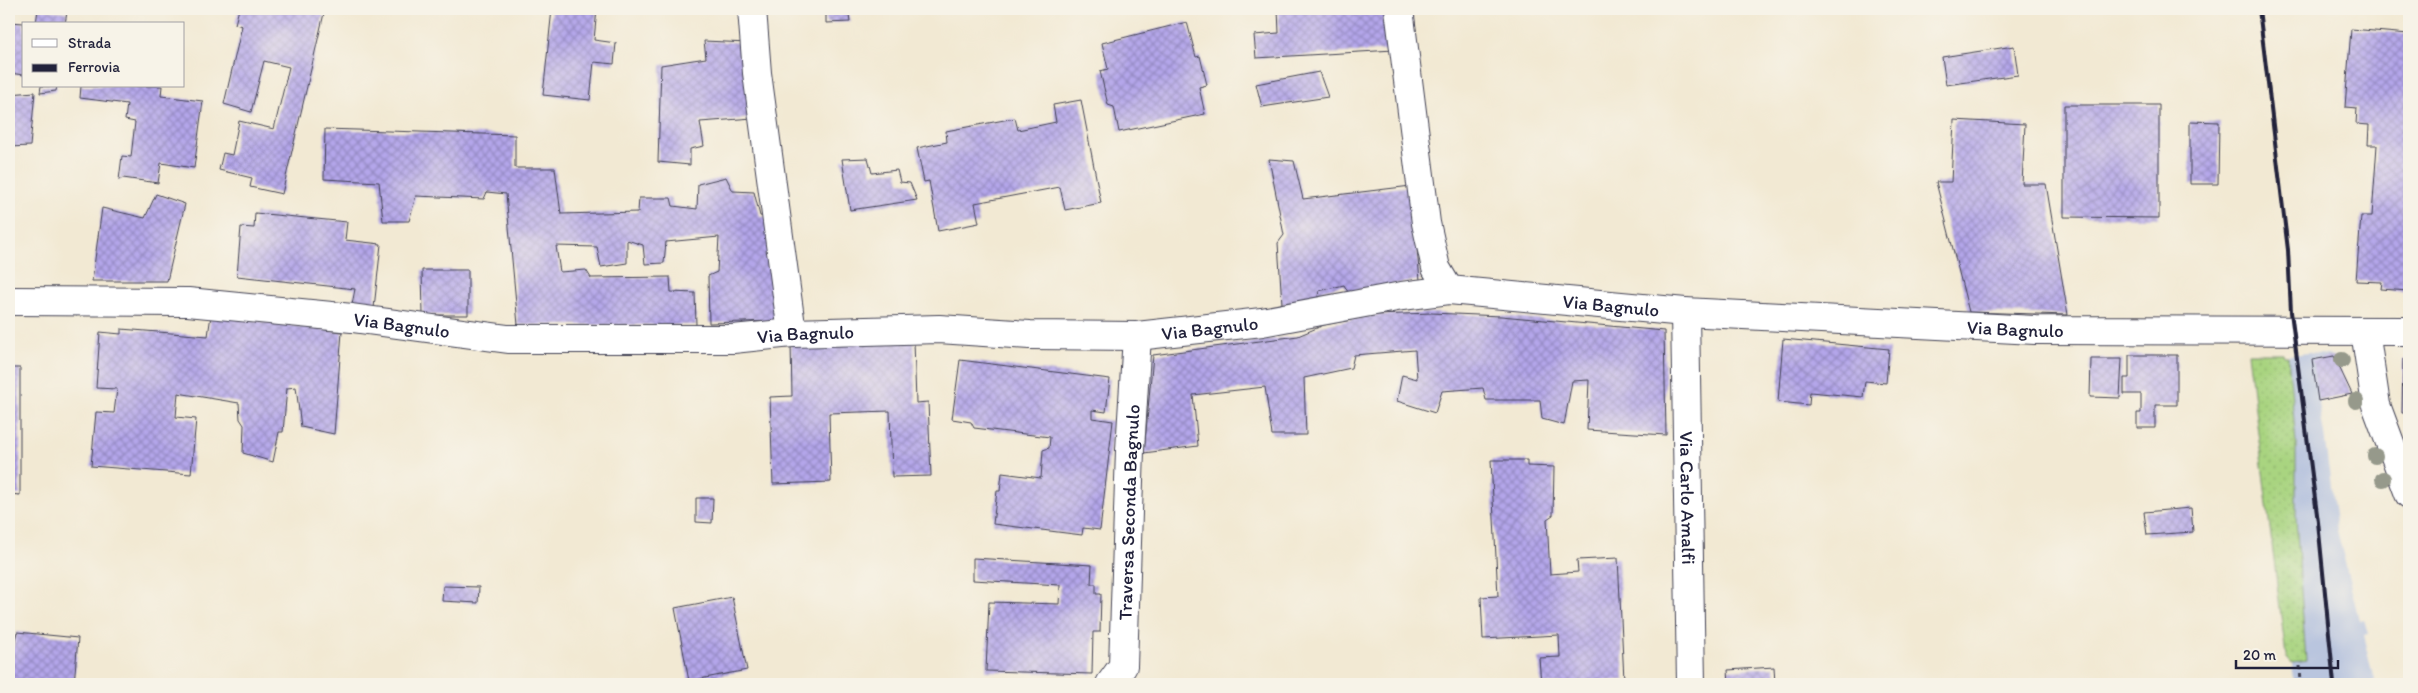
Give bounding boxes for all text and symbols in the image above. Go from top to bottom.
legend [22,22,185,88]
text: Strada [68,34,112,52]
text: Ferrovia [68,58,120,76]
street label: Via Bagnulo [1562,290,1660,322]
street label: Via Bagnulo [352,307,451,343]
street label: Via Bagnulo [1160,312,1259,345]
street label: Via Bagnulo [1966,316,2064,342]
street label: Via Bagnulo [756,320,854,348]
street label: Traversa Seconda Bagnulo [1113,404,1145,621]
street label: Via Carlo Amalfi [1675,431,1700,565]
scale bar [2236,638,2338,670]
text: 20 m [2243,646,2277,664]

